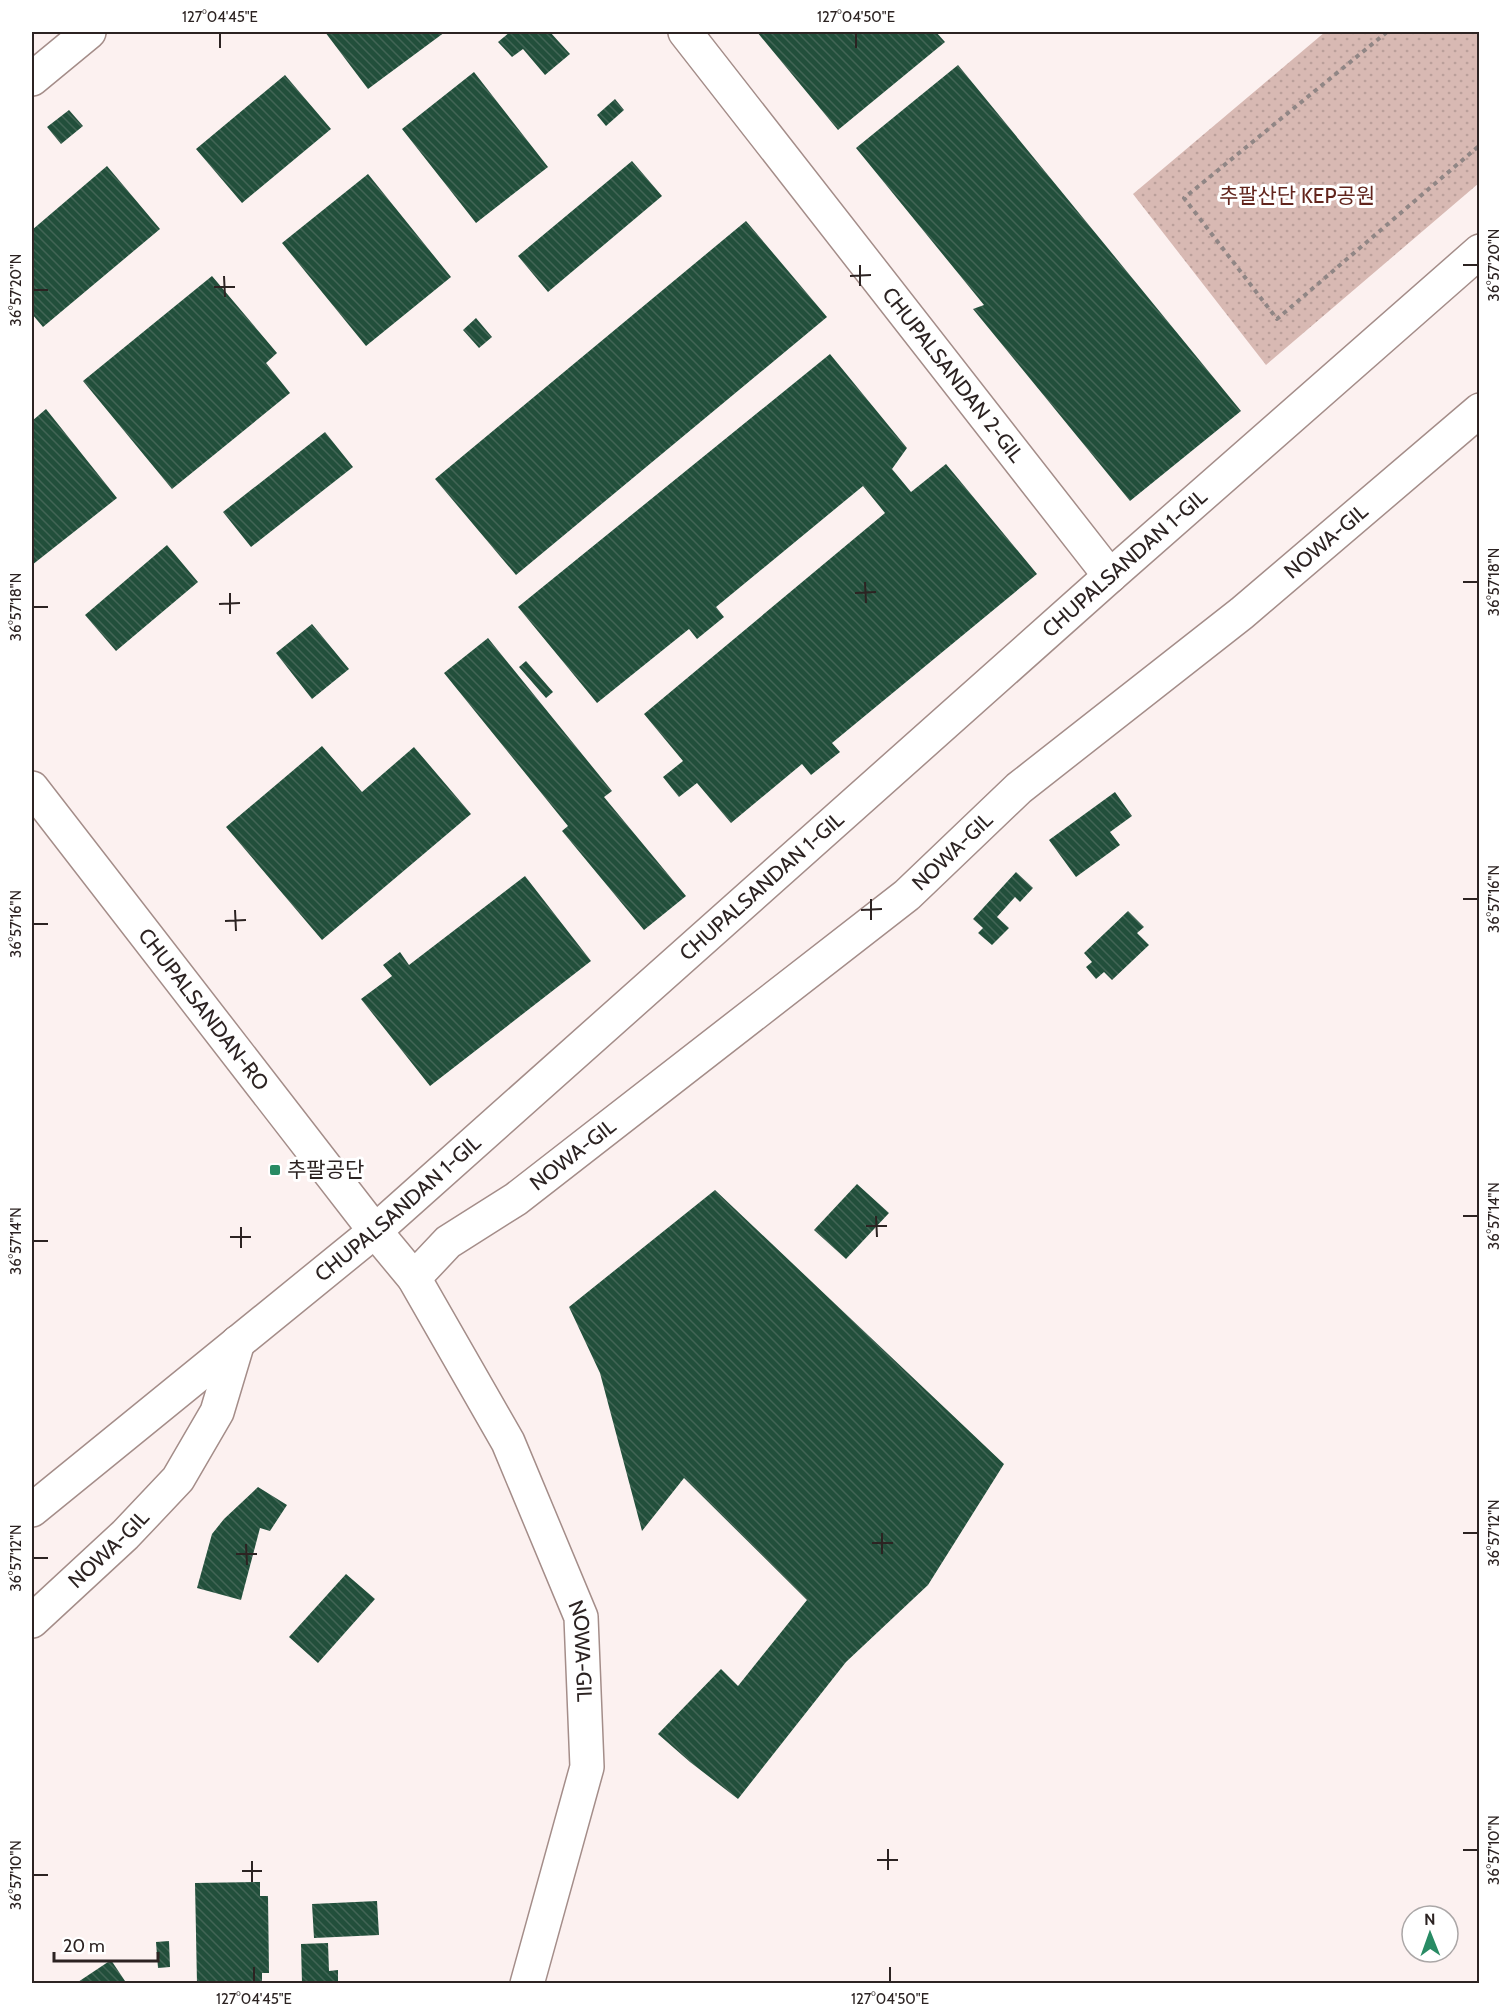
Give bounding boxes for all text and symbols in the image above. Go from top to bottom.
text: 127°04'45"E [182,8,258,26]
text: 127°04'50"E [817,8,895,26]
park label: 추팔산단 KEP공원 [1219,183,1375,208]
text: 36°57'20"N [1485,229,1503,301]
text: 36°57'20"N [7,254,25,326]
street label: CHUPALSANDAN 2-GIL [877,282,1029,467]
street label: CHUPALSANDAN 1-GIL [1037,484,1212,642]
street label: NOWA-GIL [1279,498,1373,584]
text: 36°57'18"N [1485,548,1503,616]
text: 36°57'18"N [7,573,25,641]
street label: CHUPALSANDAN 1-GIL [674,806,849,966]
street label: NOWA-GIL [907,807,998,895]
text: 36°57'16"N [1485,865,1503,933]
text: 36°57'16"N [7,890,25,958]
street label: CHUPALSANDAN-RO [133,923,274,1095]
street label: NOWA-GIL [525,1113,621,1195]
street label: CHUPALSANDAN 1-GIL [310,1130,486,1287]
place label: 추팔공단 [287,1157,364,1182]
marker: 추팔공단 [268,1163,282,1177]
text: 36°57'14"N [1485,1182,1503,1250]
text: 36°57'14"N [7,1207,25,1275]
text: 36°57'12"N [1485,1499,1503,1567]
street label: NOWA-GIL [63,1505,154,1593]
text: 36°57'12"N [7,1524,25,1592]
street label: NOWA-GIL [563,1596,597,1703]
text: 36°57'10"N [1485,1815,1503,1885]
text: 36°57'10"N [7,1840,25,1910]
north arrow [1400,1904,1460,1964]
text: N [1424,1910,1436,1929]
scale bar [54,1925,158,1963]
text: 20 m [63,1935,105,1957]
text: 127°04'45"E [216,1990,292,2008]
text: 127°04'50"E [851,1990,929,2008]

